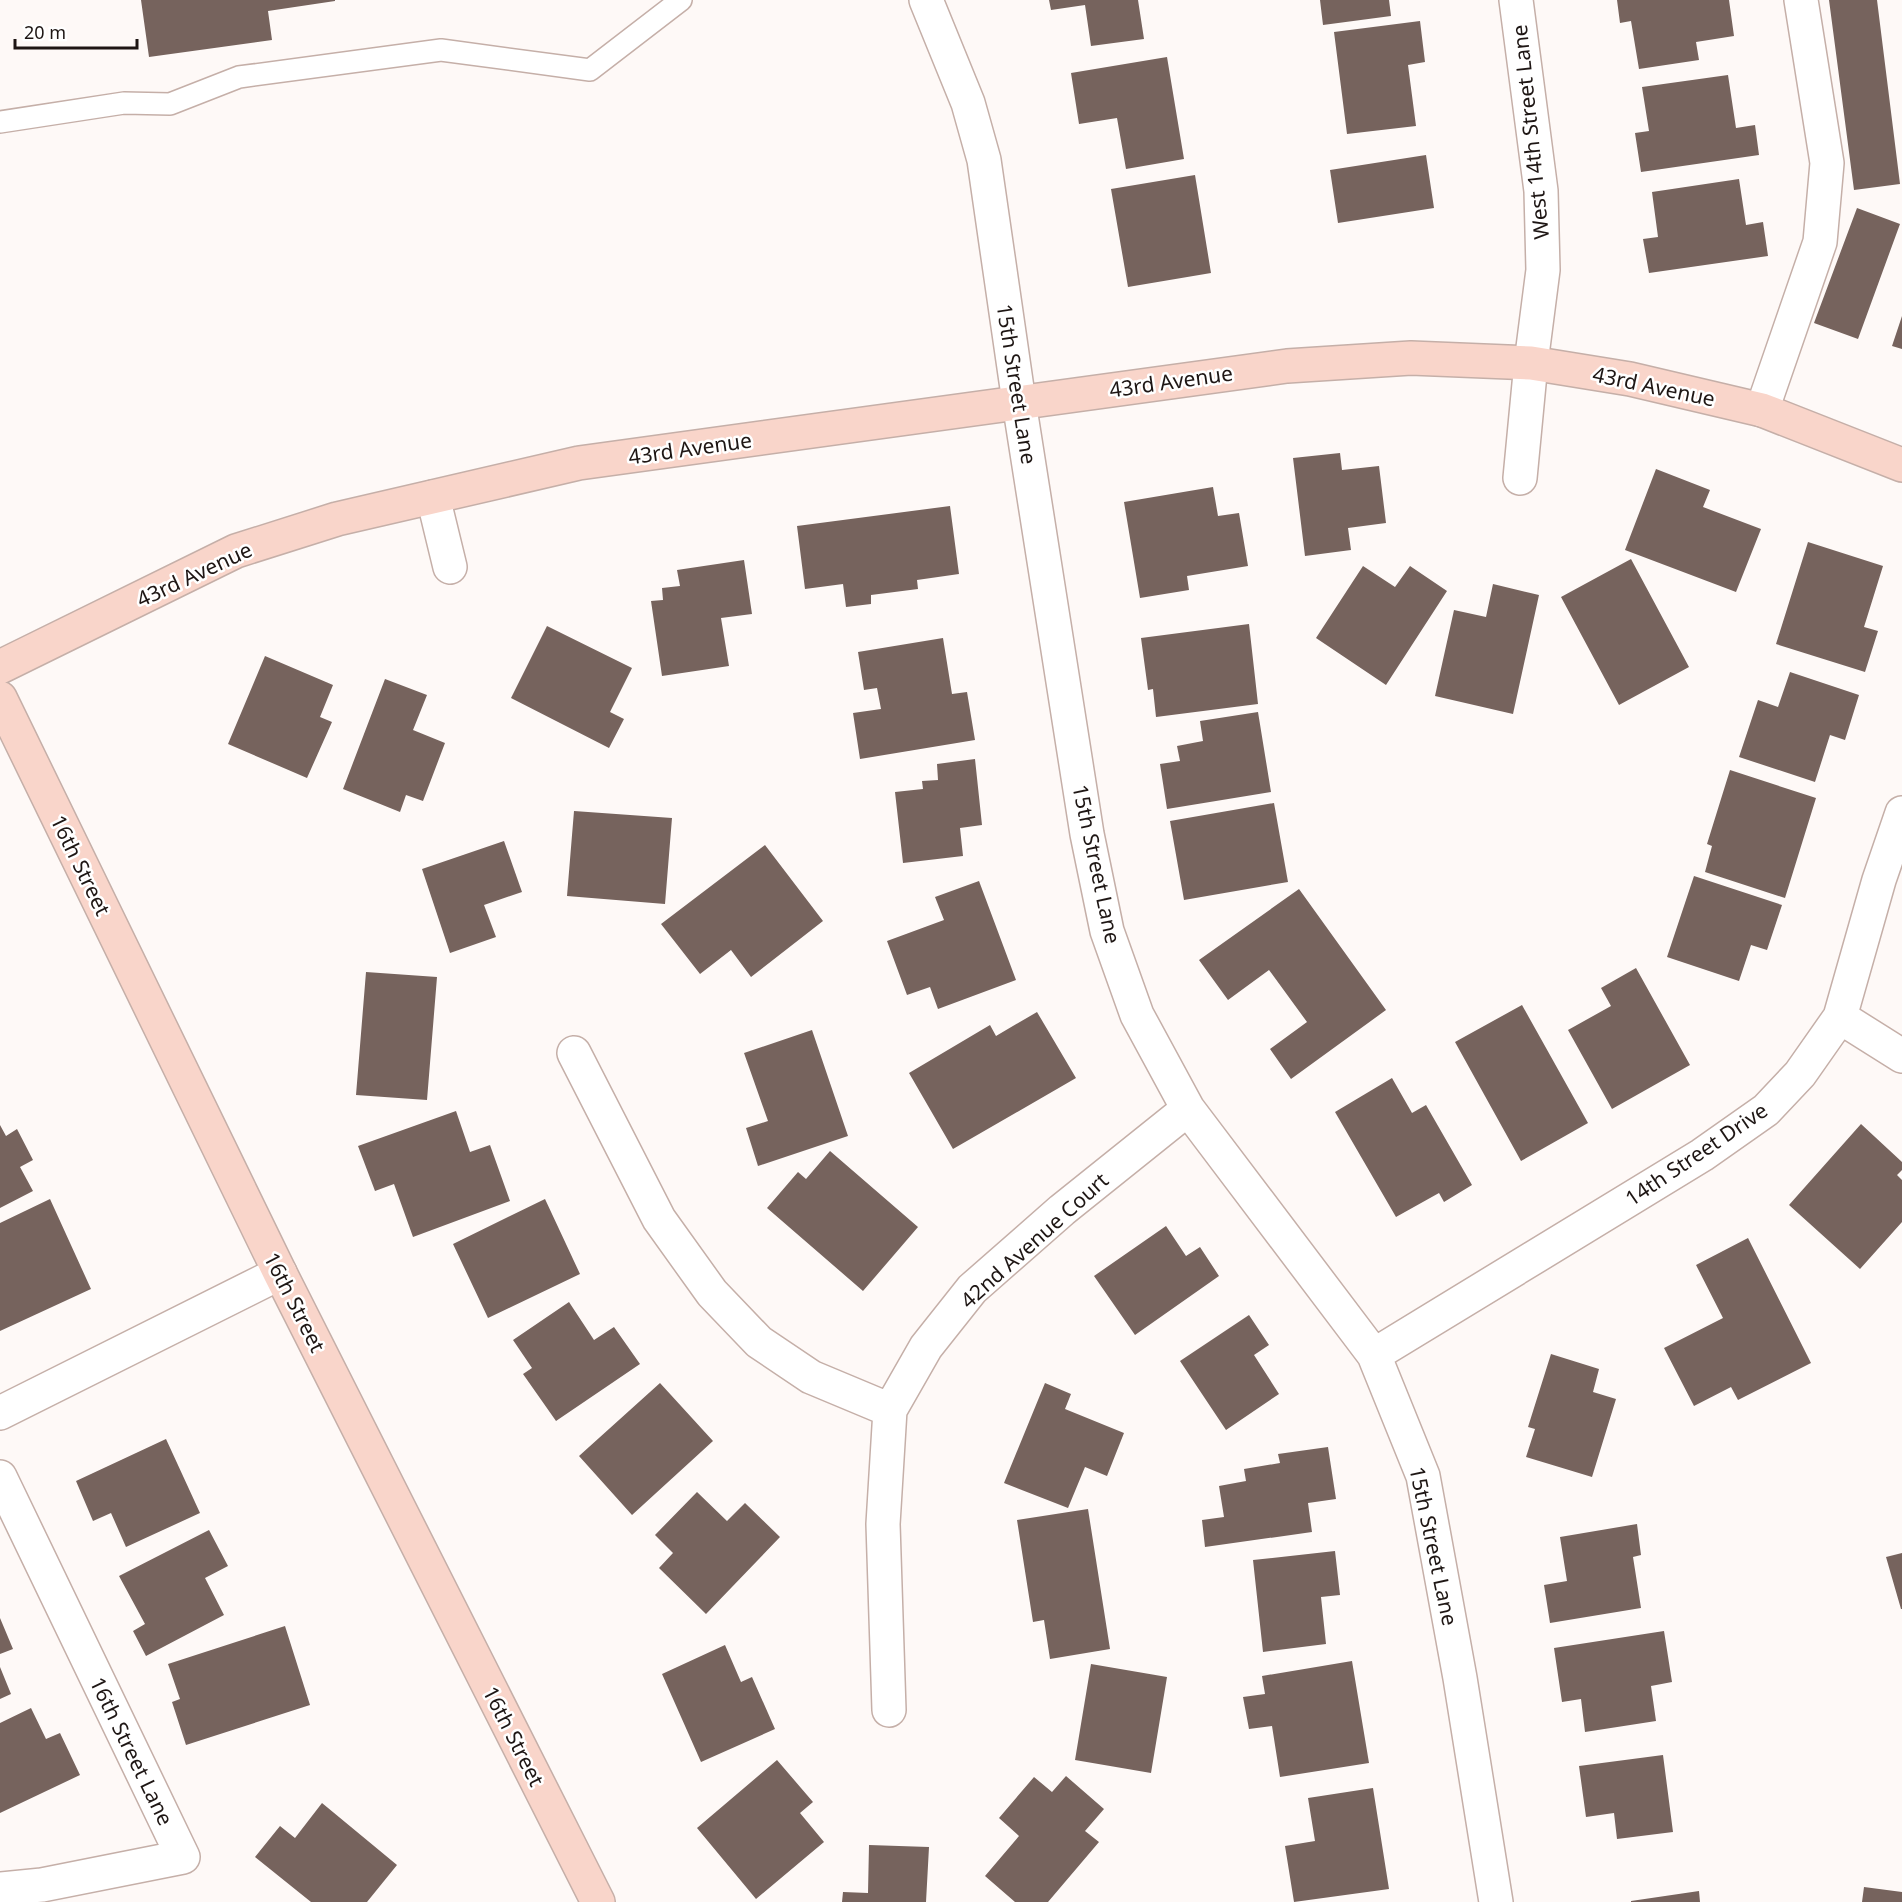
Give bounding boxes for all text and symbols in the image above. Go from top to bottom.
scale bar [15,12,136,50]
text: 20 m [24,20,66,44]
street label: West 14th Street Lane [1505,23,1555,241]
street label: 15th Street Lane [991,302,1043,466]
street label: 43rd Avenue [1107,358,1235,404]
street label: 43rd Avenue [1590,359,1718,413]
street label: 43rd Avenue [626,425,754,471]
street label: 43rd Avenue [132,535,256,613]
street label: 15th Street Lane [1066,782,1128,946]
street label: 16th Street [45,810,118,920]
street label: 14th Street Drive [1619,1096,1773,1212]
street label: 42nd Avenue Court [954,1166,1114,1314]
street label: 16th Street [258,1247,332,1357]
street label: 15th Street Lane [1403,1464,1465,1628]
street label: 16th Street Lane [84,1672,180,1830]
street label: 16th Street [477,1681,551,1791]

